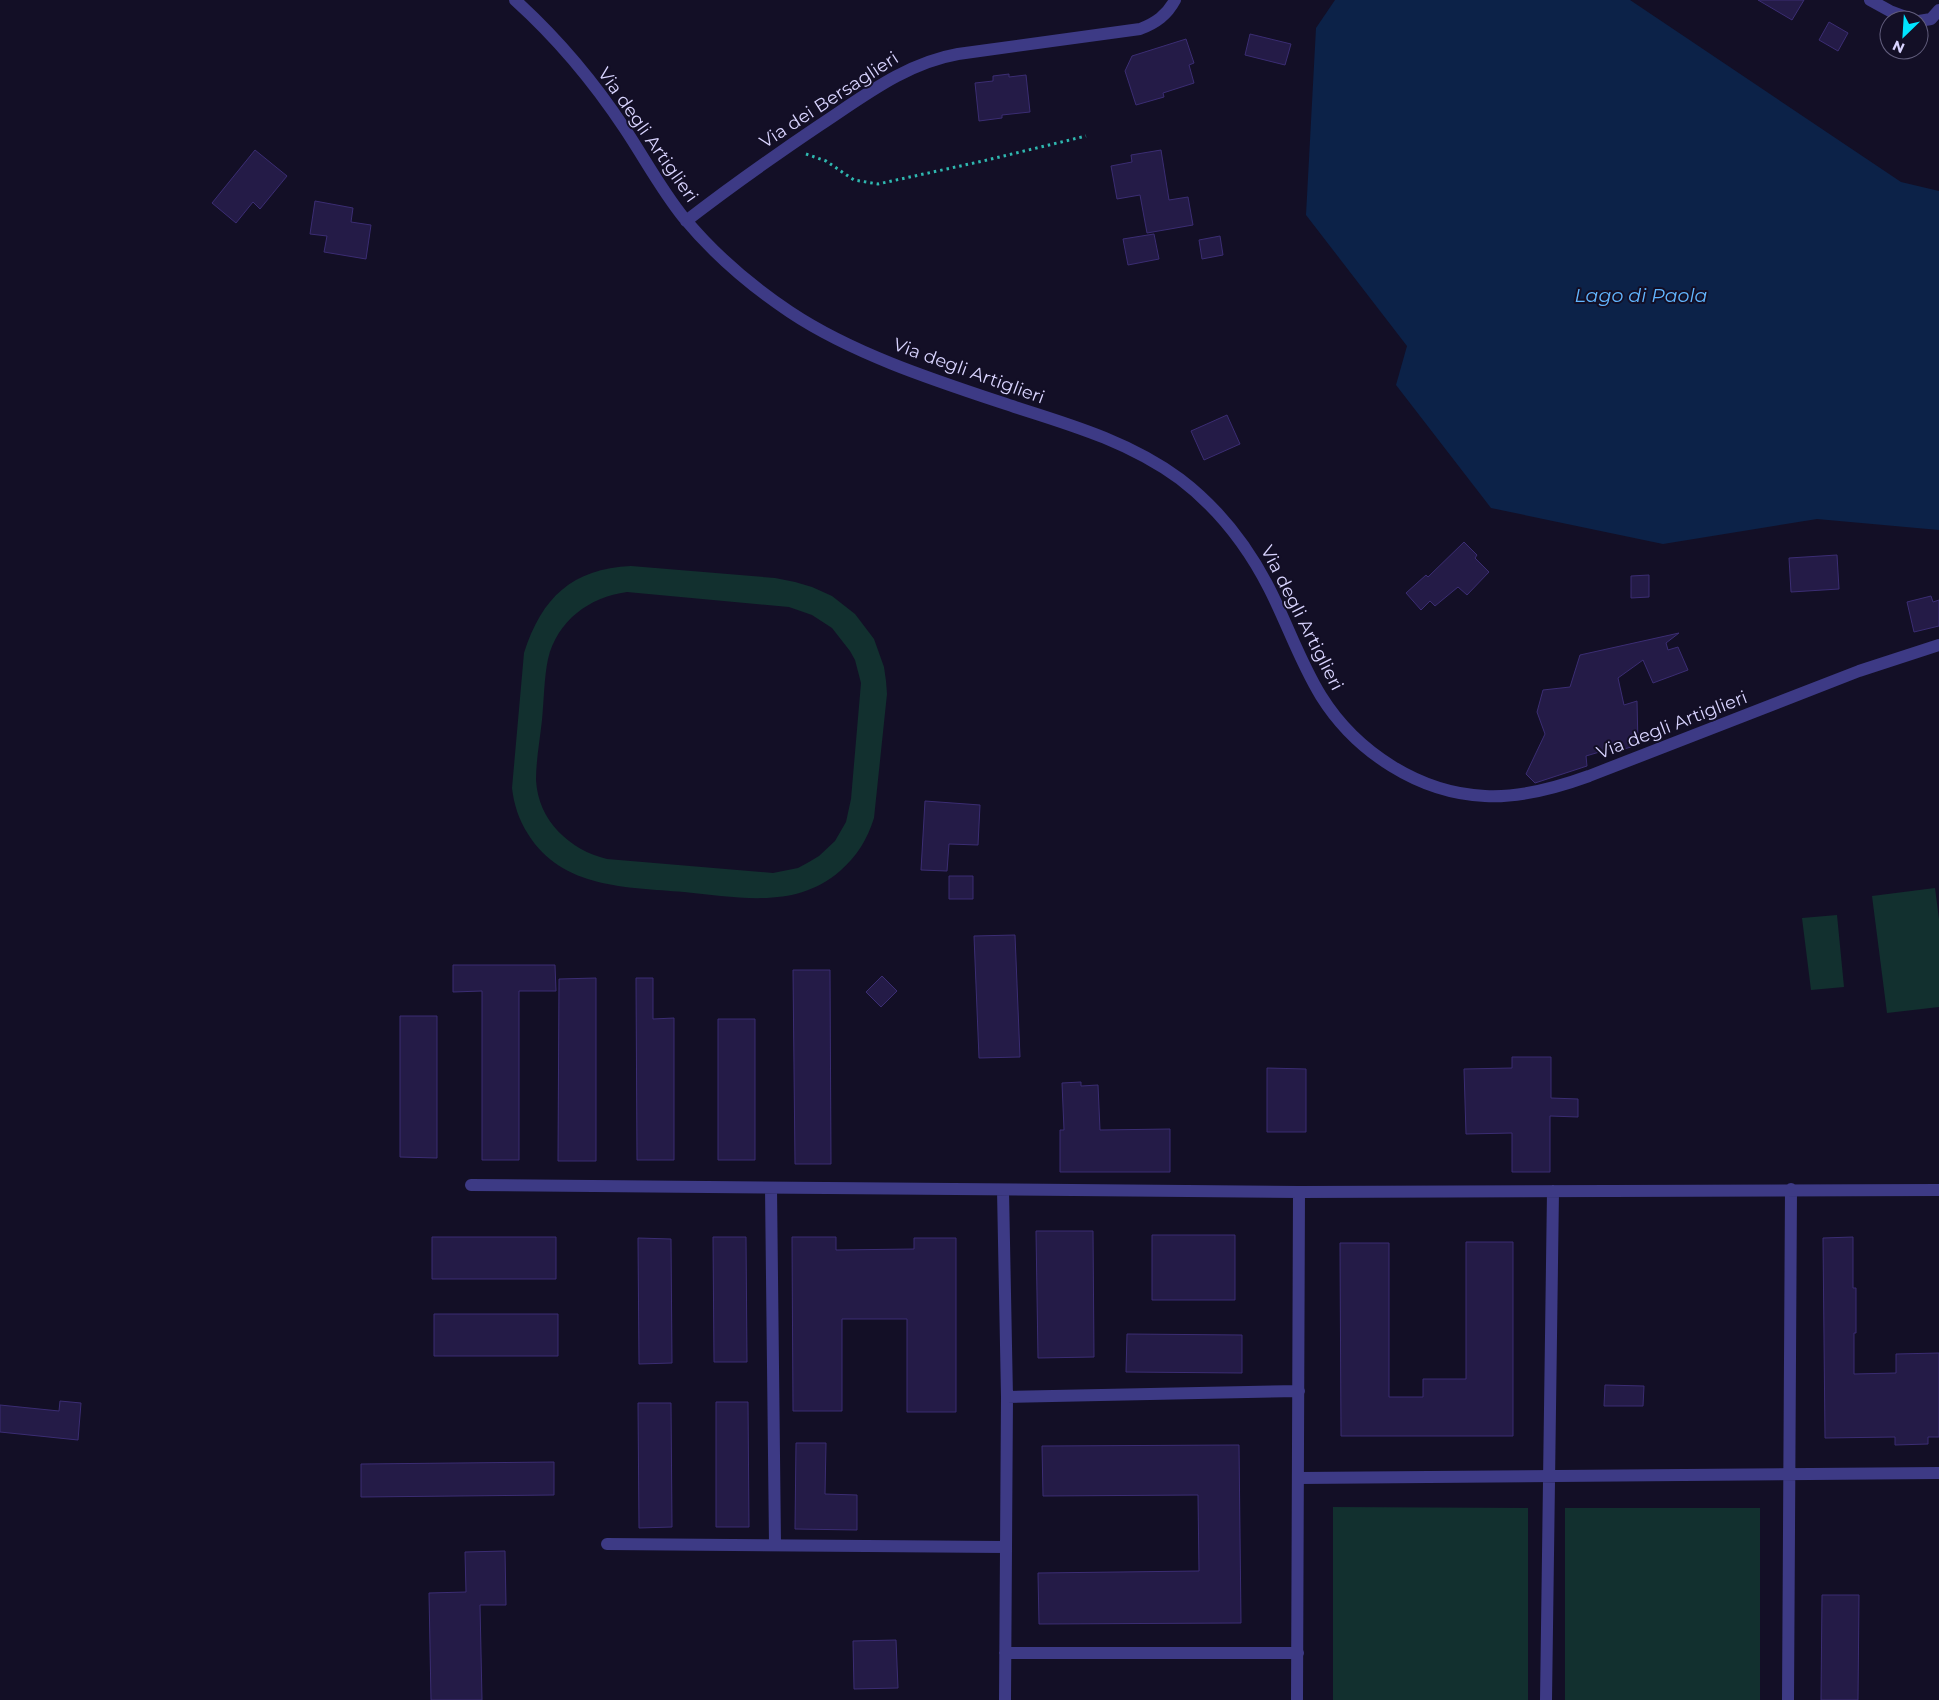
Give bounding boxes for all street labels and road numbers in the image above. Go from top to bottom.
street label: Via dei Bersaglieri [756,47,902,153]
street label: Via degli Artiglieri [593,63,703,207]
street label: Via degli Artiglieri [890,333,1048,409]
street label: Via degli Artiglieri [1256,542,1348,694]
street label: Via degli Artiglieri [1594,686,1750,764]

